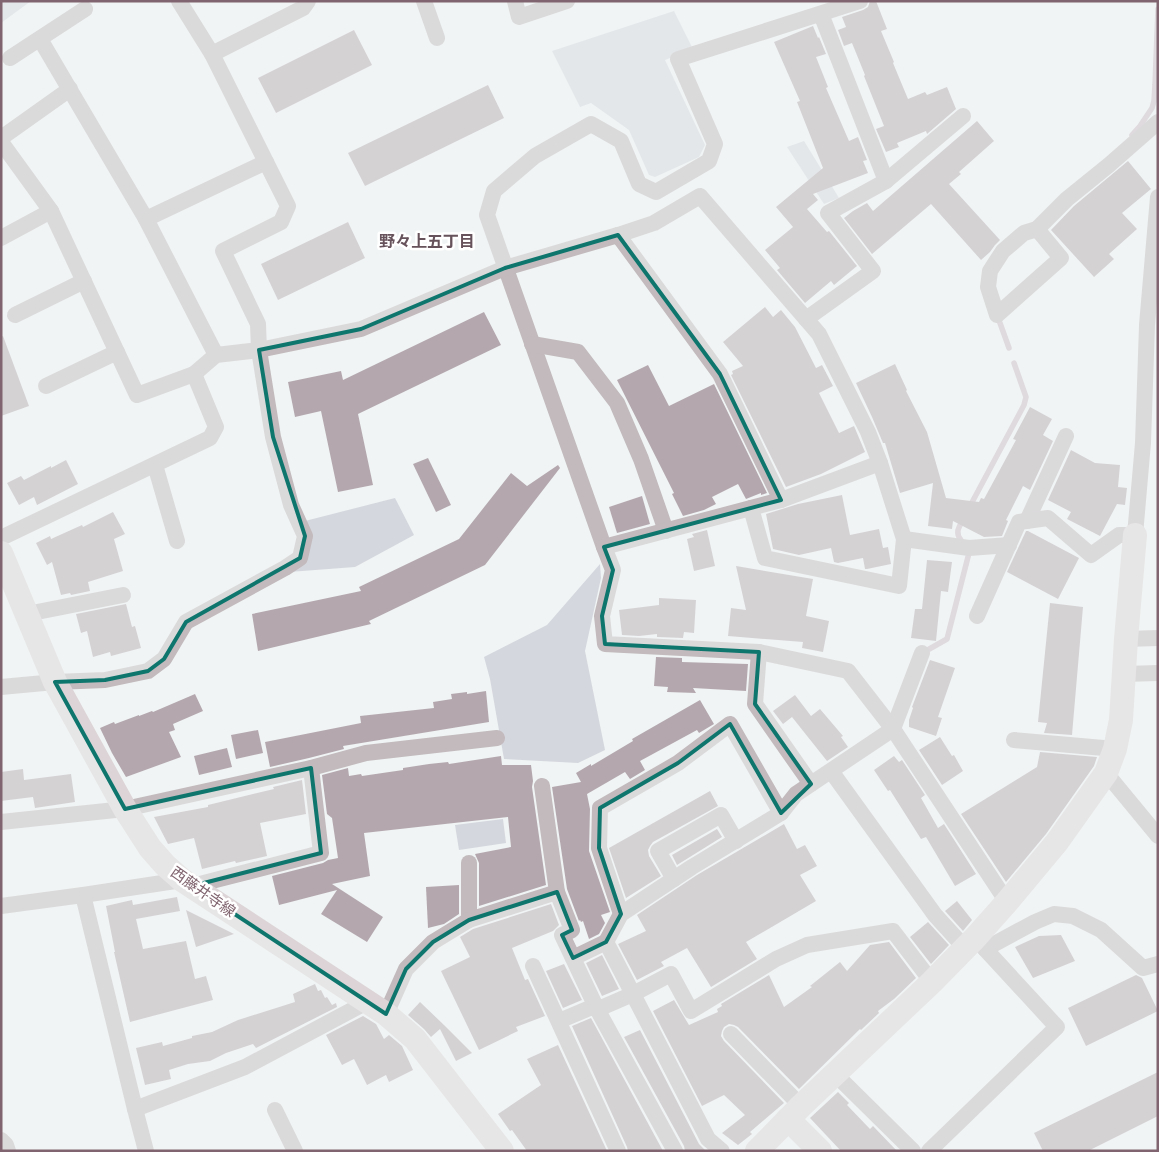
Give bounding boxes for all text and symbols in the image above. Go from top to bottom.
district label: 野々上五丁目 [379,231,475,250]
street label: 西藤井寺線 [168,862,239,920]

